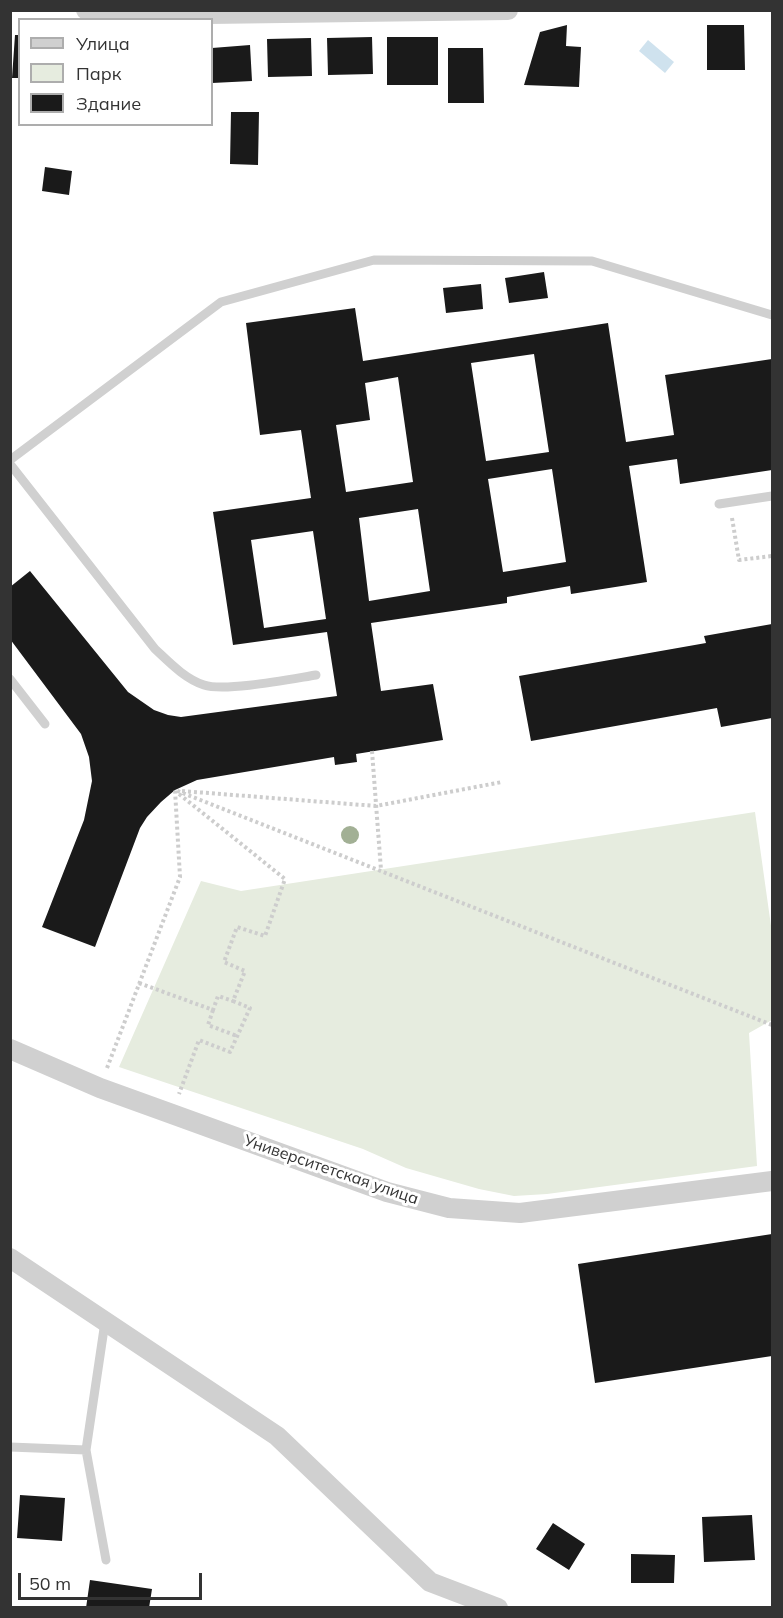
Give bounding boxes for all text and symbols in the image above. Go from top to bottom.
legend [18,18,213,126]
text: Улица [76,32,130,55]
text: Парк [76,62,121,85]
text: Здание [76,92,141,115]
street label: Университетская улица [241,1131,421,1209]
scale bar [21,1561,206,1599]
text: 50 m [29,1572,71,1595]

